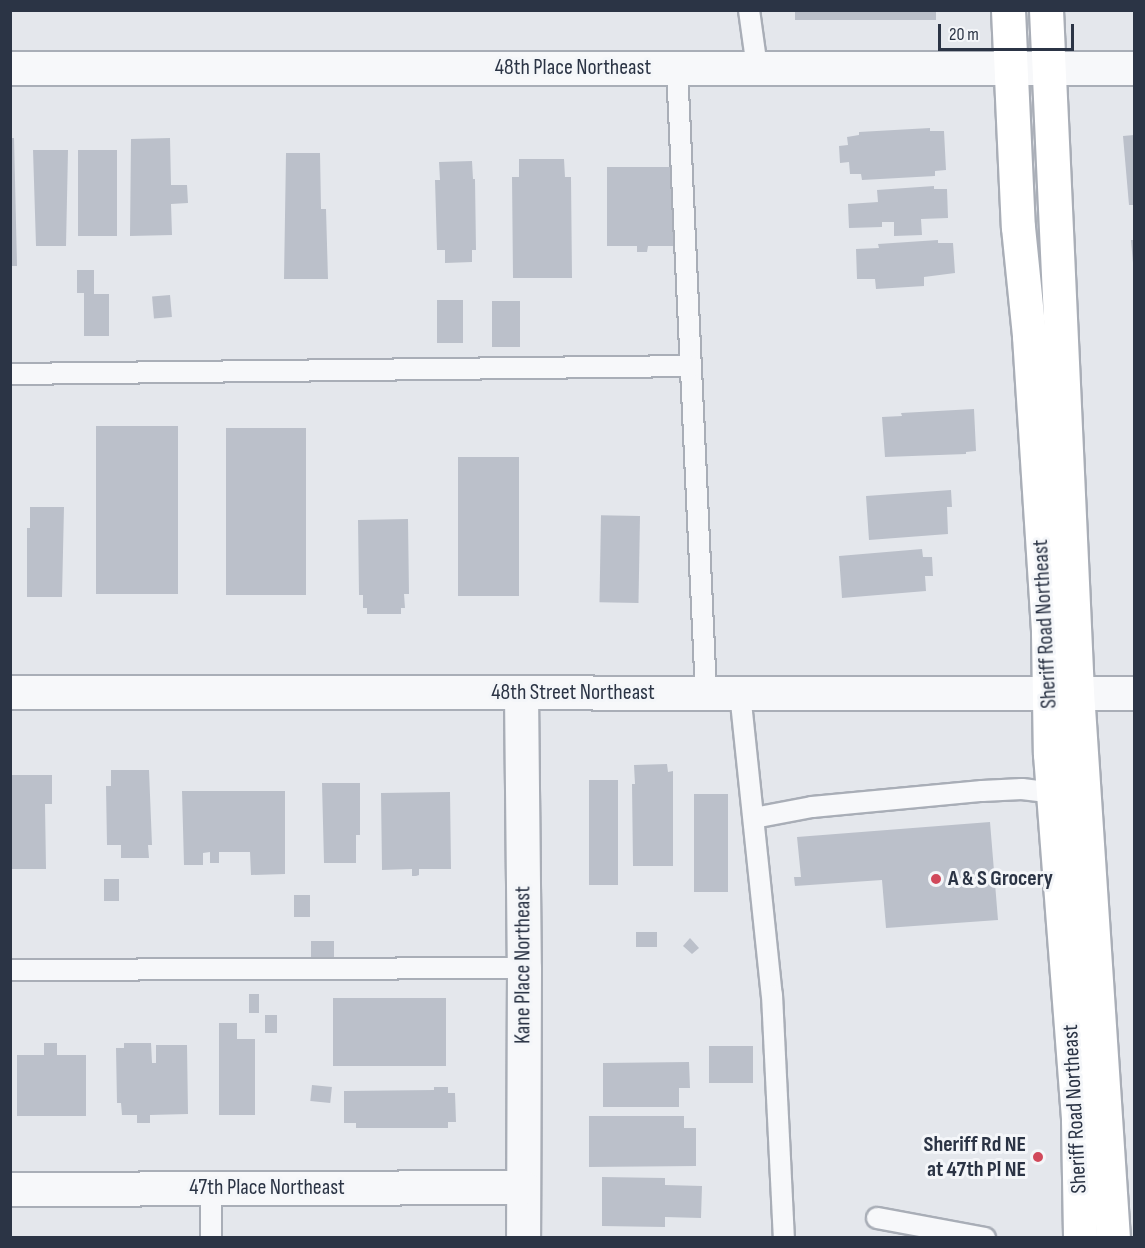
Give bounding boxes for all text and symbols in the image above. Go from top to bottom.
scale bar [941,12,1078,50]
text: 20 m [949,24,979,45]
street label: 48th Place Northeast [495,55,651,81]
street label: Sheriff Road Northeast [1027,539,1063,709]
street label: 48th Street Northeast [491,680,655,706]
place label: A & S Grocery [948,866,1053,892]
marker: A & S Grocery [929,872,943,886]
street label: Kane Place Northeast [510,886,536,1044]
street label: Sheriff Road Northeast [1057,1024,1093,1194]
place label: Sheriff Rd NE at 47th Pl NE [923,1131,1026,1182]
marker: Sheriff Rd NE at 47th Pl NE [1031,1150,1045,1164]
street label: 47th Place Northeast [189,1175,345,1201]

